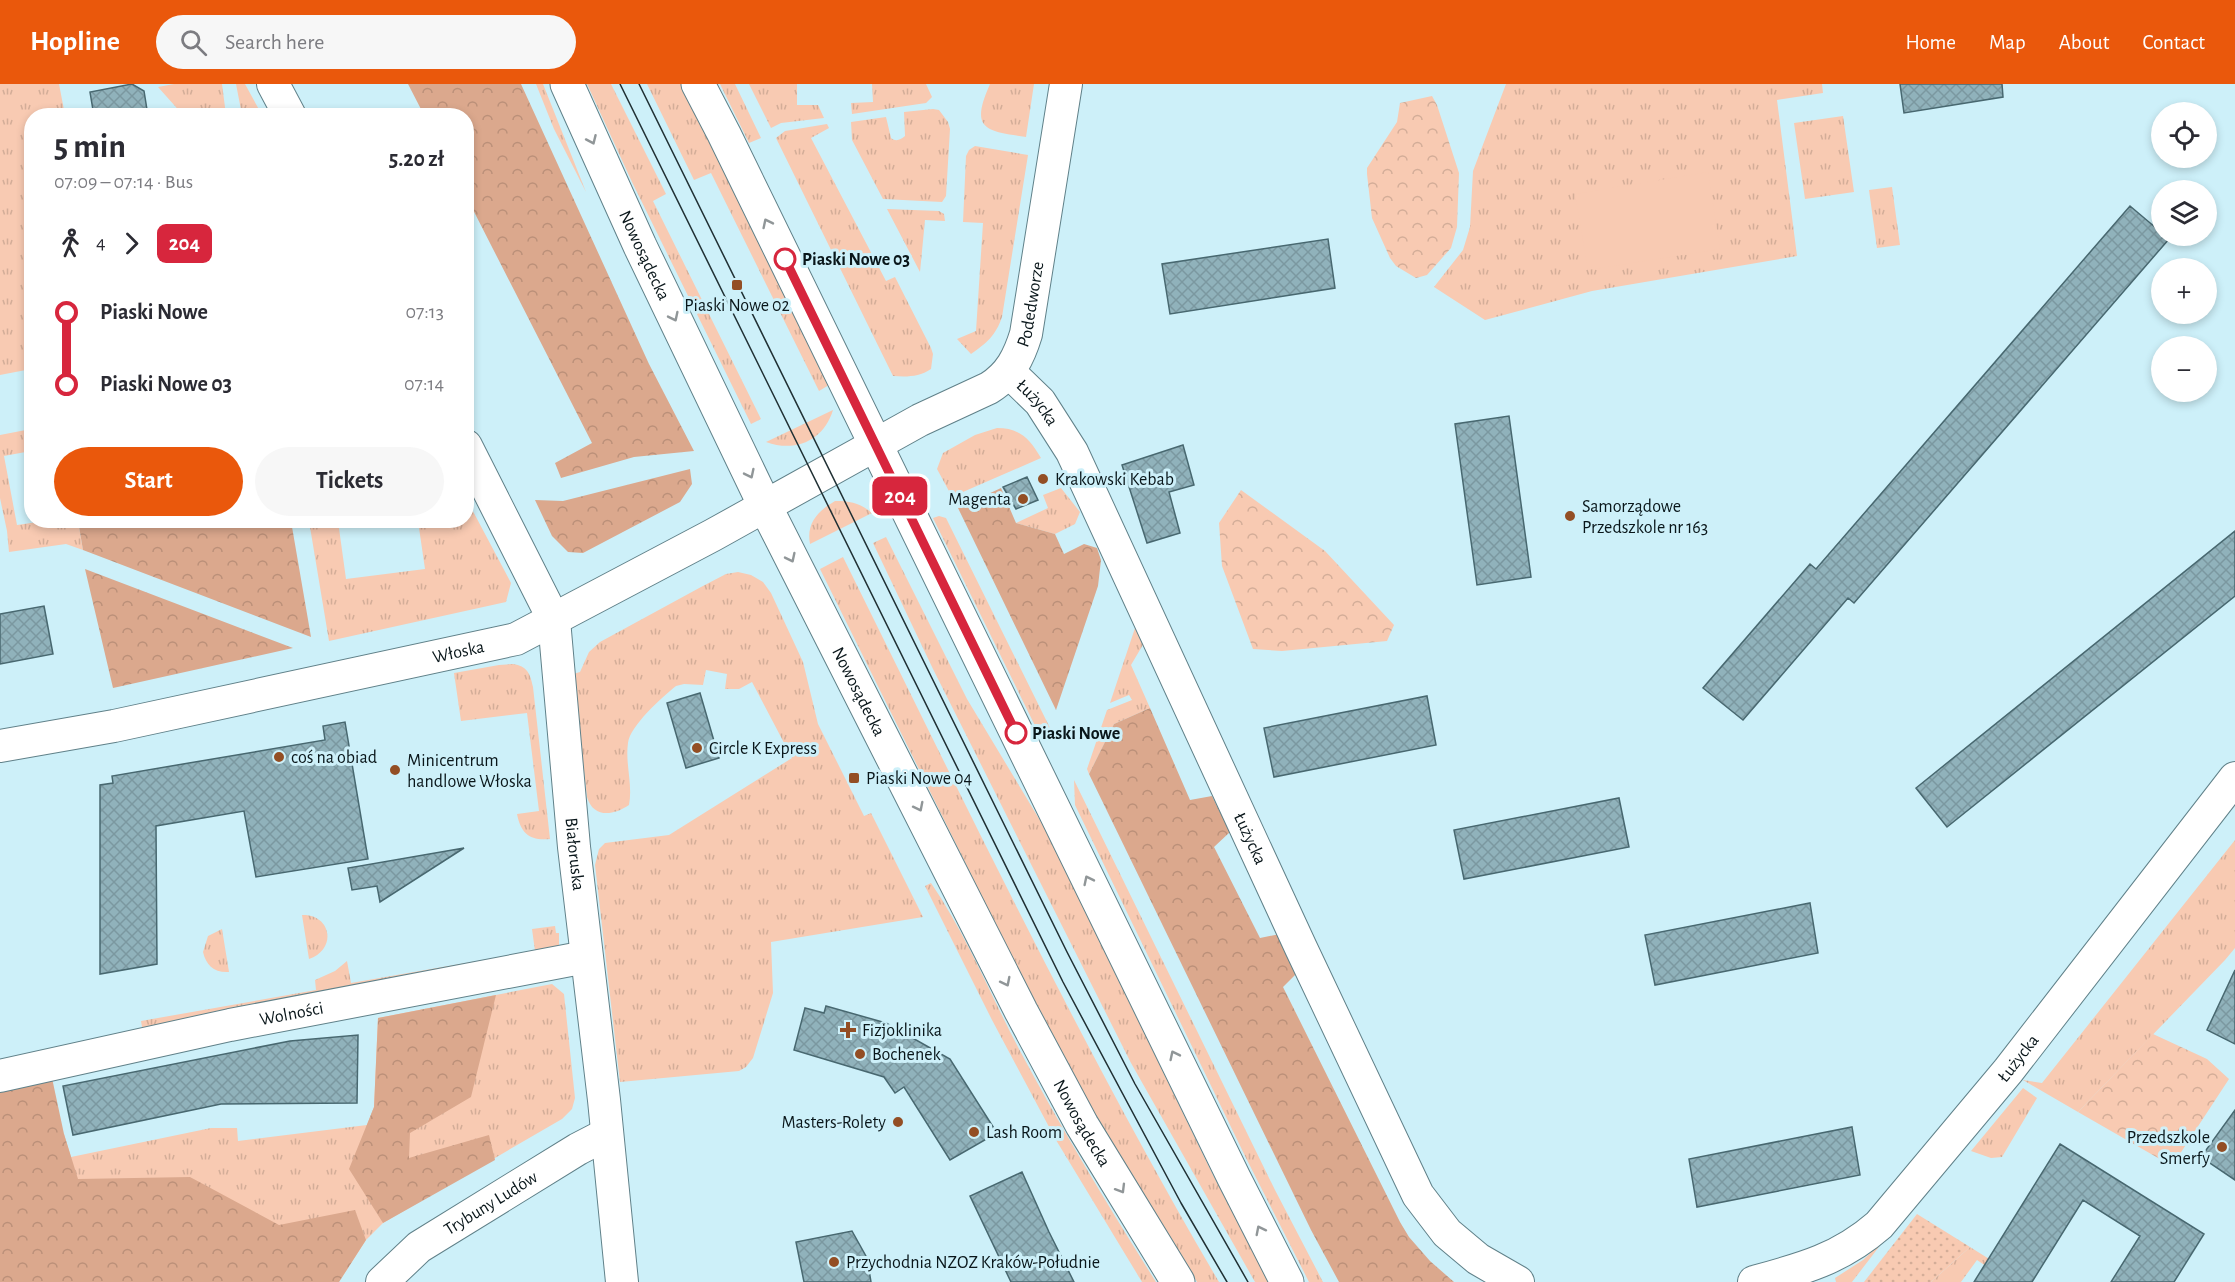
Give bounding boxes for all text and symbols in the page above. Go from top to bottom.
search box [156,15,576,69]
icon: search [177,26,210,59]
text: Hopline [30,28,120,56]
text: Search here [225,31,324,53]
text: Home [1905,32,1956,53]
text: Map [1989,32,2026,53]
text: About [2059,32,2109,53]
text: Contact [2142,32,2205,53]
map controls [2151,102,2217,402]
button: locate [2151,102,2217,168]
text: 5 min [54,131,126,164]
one-way arrow [584,133,596,144]
text: 5.20 zł [389,148,444,170]
text: 07:09 – 07:14 · Bus [54,172,193,192]
button: layers [2151,180,2217,246]
street label: Nowosądecka [615,208,673,303]
one-way arrow [763,218,775,229]
icon: walk [54,227,87,260]
icon: forward [115,227,148,260]
text: 4 [96,233,106,253]
text: 204 [169,233,200,254]
marker: Piaski Nowe 03 [774,248,796,270]
place label: Piaski Nowe 03 [802,251,910,269]
button: + [2151,258,2217,324]
street label: Podedworze [1014,260,1047,350]
marker: Piaski Nowe 02 [730,278,744,292]
place label: Piaski Nowe 02 [684,297,790,315]
text: Piaski Nowe [100,301,208,323]
text: 07:13 [405,302,444,322]
one-way arrow [666,310,678,321]
button: − [2151,336,2217,402]
text: Piaski Nowe 03 [100,373,232,395]
text: 07:14 [404,374,444,394]
street label: Łużycka [1013,376,1061,430]
button: Start [54,447,243,516]
button: Tickets [255,447,444,516]
one-way arrow [742,468,754,479]
place label: Krakowski Kebab [1055,471,1174,489]
marker: Krakowski Kebab [1036,472,1050,486]
line badge: 204 [866,476,934,516]
text: 204 [884,486,916,507]
place label: Magenta [948,491,1011,509]
marker: Magenta [1016,492,1030,506]
place label: Samorządowe Przedszkole nr 163 [1582,498,1708,537]
marker: Samorządowe Przedszkole nr 163 [1563,509,1577,523]
one-way arrow [783,552,795,563]
street label: Włoska [431,638,486,667]
street label: Nowosądecka [828,644,888,739]
marker: Piaski Nowe [1005,722,1027,744]
place label: Piaski Nowe [1032,725,1120,743]
place label: Circle K Express [709,740,817,758]
marker: Circle K Express [690,741,704,755]
place label: coś na obiad [291,749,377,767]
marker: coś na obiad [272,750,286,764]
place label: Minicentrum handlowe Włoska [407,752,532,791]
marker: Minicentrum handlowe Włoska [388,763,402,777]
place label: Piaski Nowe 04 [866,770,972,788]
marker: Piaski Nowe 04 [847,771,861,785]
one-way arrow [911,801,923,812]
street label: Łużycka [1230,810,1269,867]
street label: Białoruska [561,817,587,892]
one-way arrow [1084,875,1096,886]
one-way arrow [999,975,1010,986]
street label: Wolności [258,999,325,1029]
marker: Fizjoklinika [839,1021,857,1039]
place label: Fizjoklinika [862,1022,942,1040]
street label: Łużycka [1995,1032,2043,1086]
place label: Bochenek [872,1046,941,1064]
marker: Bochenek [853,1047,867,1061]
one-way arrow [1169,1051,1181,1062]
street label: Nowosądecka [1050,1077,1113,1170]
place label: Masters-Rolety [781,1114,886,1132]
marker: Masters-Rolety [891,1115,905,1129]
place label: Lash Room [986,1124,1062,1142]
marker: Lash Room [967,1125,981,1139]
place label: Przedszkole Smerfy [2127,1129,2210,1168]
marker: Przedszkole Smerfy [2215,1140,2229,1154]
street label: Trybuny Ludów [441,1168,541,1239]
one-way arrow [1113,1183,1125,1193]
one-way arrow [1256,1226,1267,1236]
place label: Przychodnia NZOZ Kraków-Południe [846,1254,1100,1272]
marker: Przychodnia NZOZ Kraków-Południe [827,1255,841,1269]

